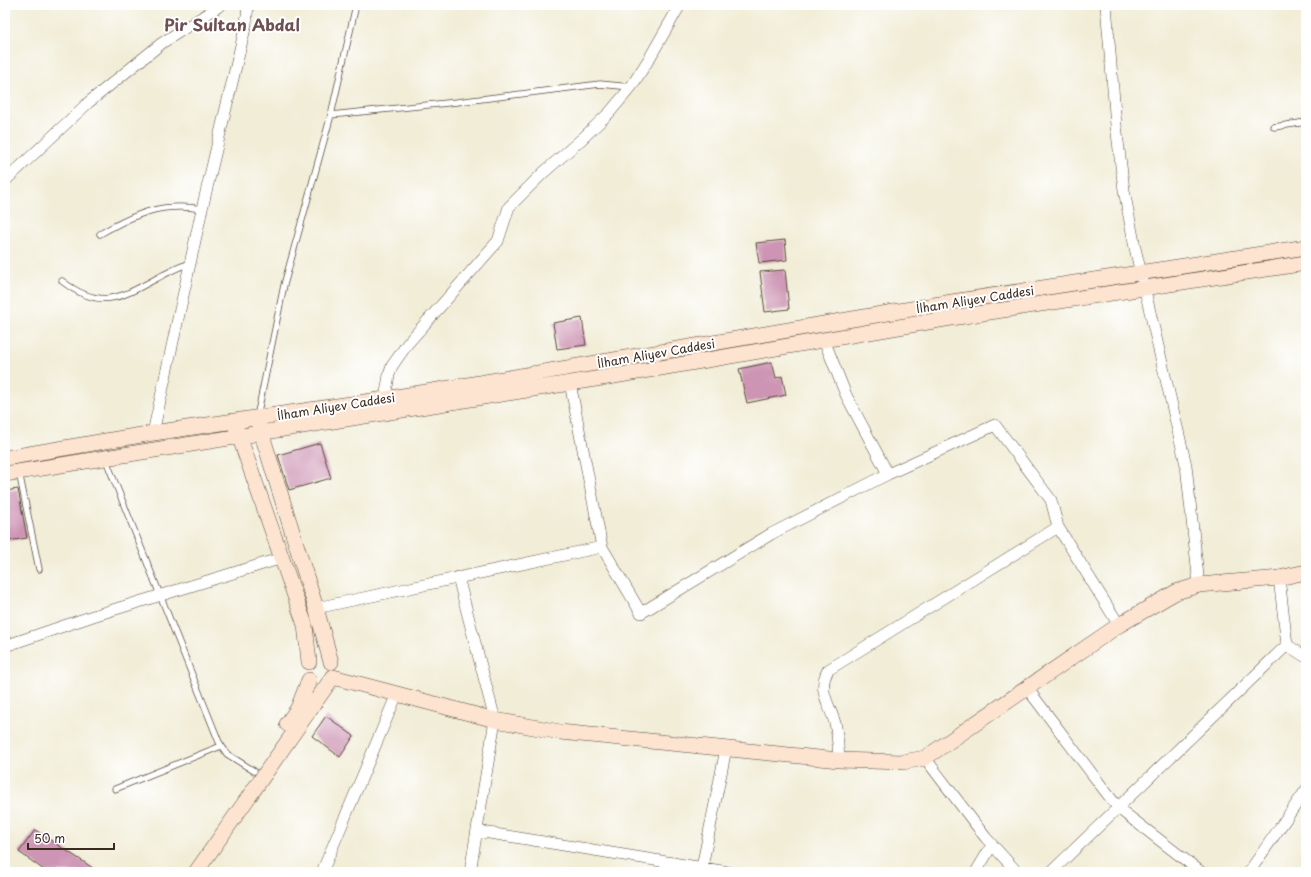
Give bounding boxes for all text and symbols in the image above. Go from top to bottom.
district label: Pir Sultan Abdal [164,12,300,36]
street label: İlham Aliyev Caddesi [915,281,1035,317]
street label: İlham Aliyev Caddesi [596,334,716,372]
street label: İlham Aliyev Caddesi [276,388,396,424]
scale bar [28,825,114,851]
text: 50 m [34,829,65,847]

